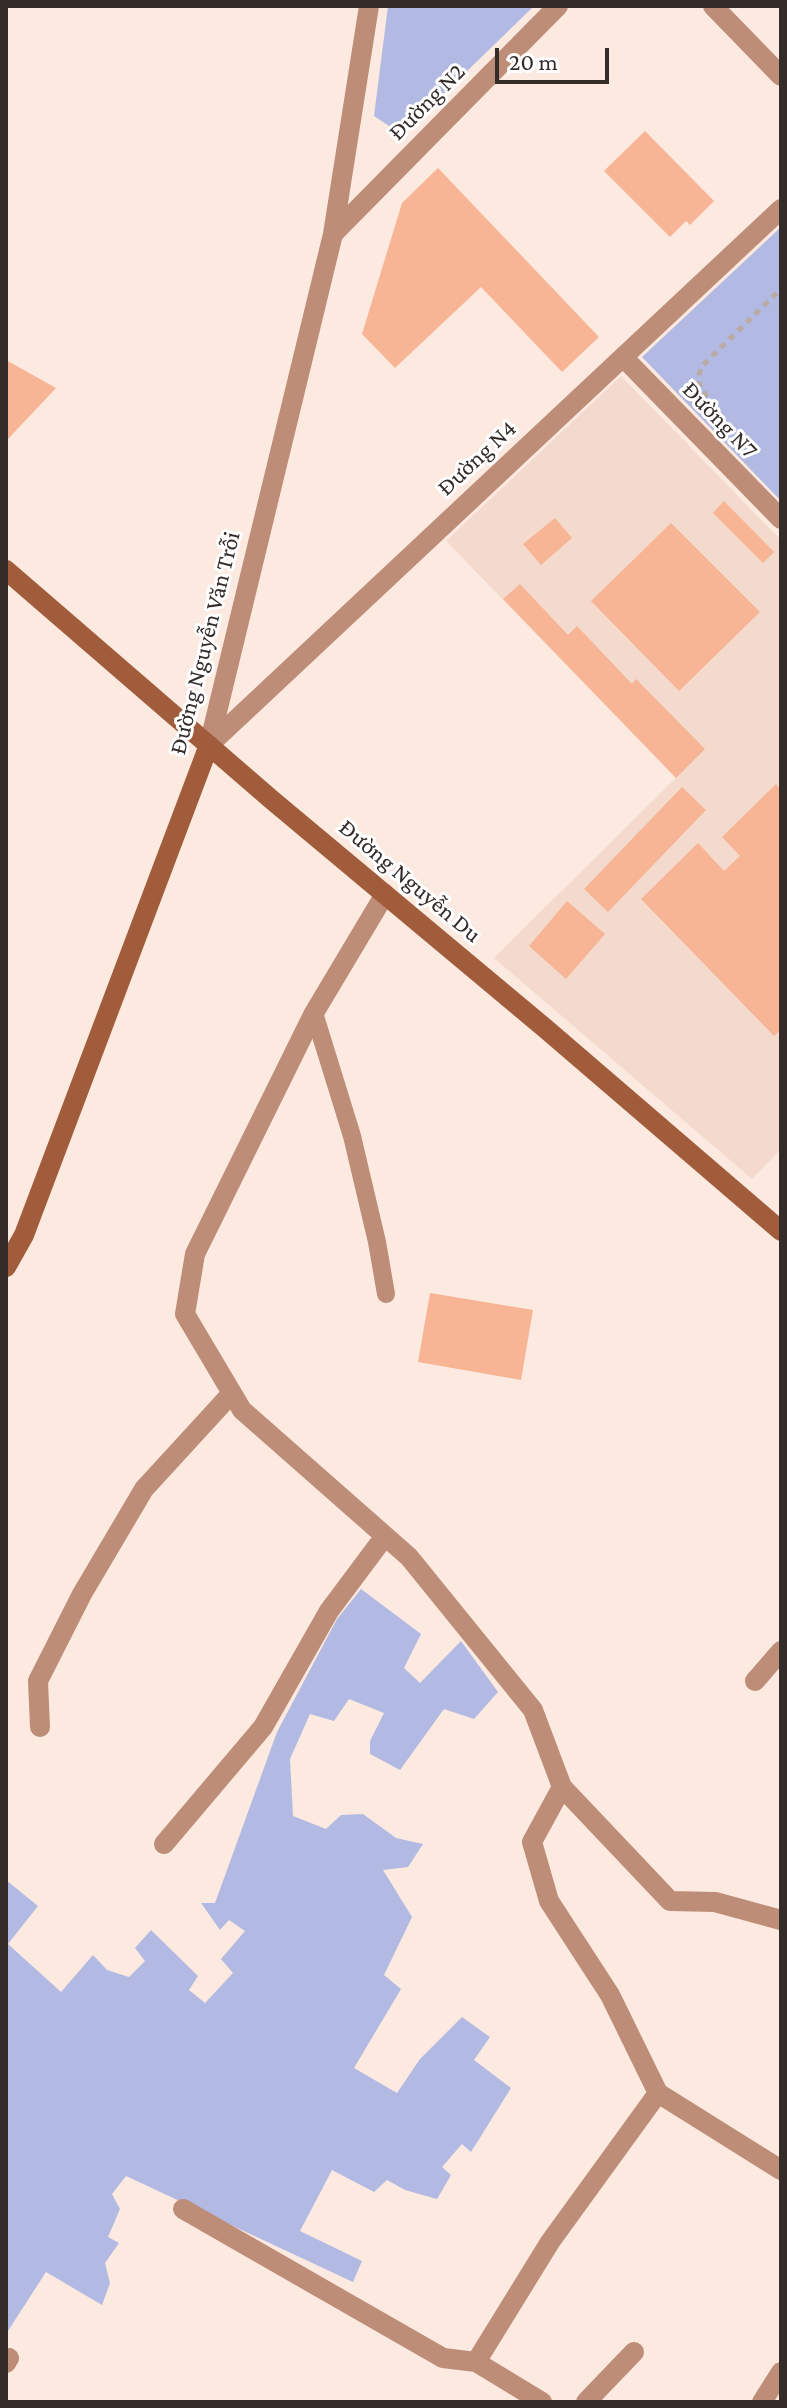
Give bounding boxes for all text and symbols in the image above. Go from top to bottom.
scale bar [499,32,613,82]
text: 20 m [509,48,558,75]
street label: Đường N2 [383,58,471,146]
street label: Đường N7 [676,375,764,465]
street label: Đường N4 [431,414,523,502]
street label: Đường Nguyễn Văn Trỗi [163,529,247,757]
street label: Đường Nguyễn Du [333,813,487,949]

